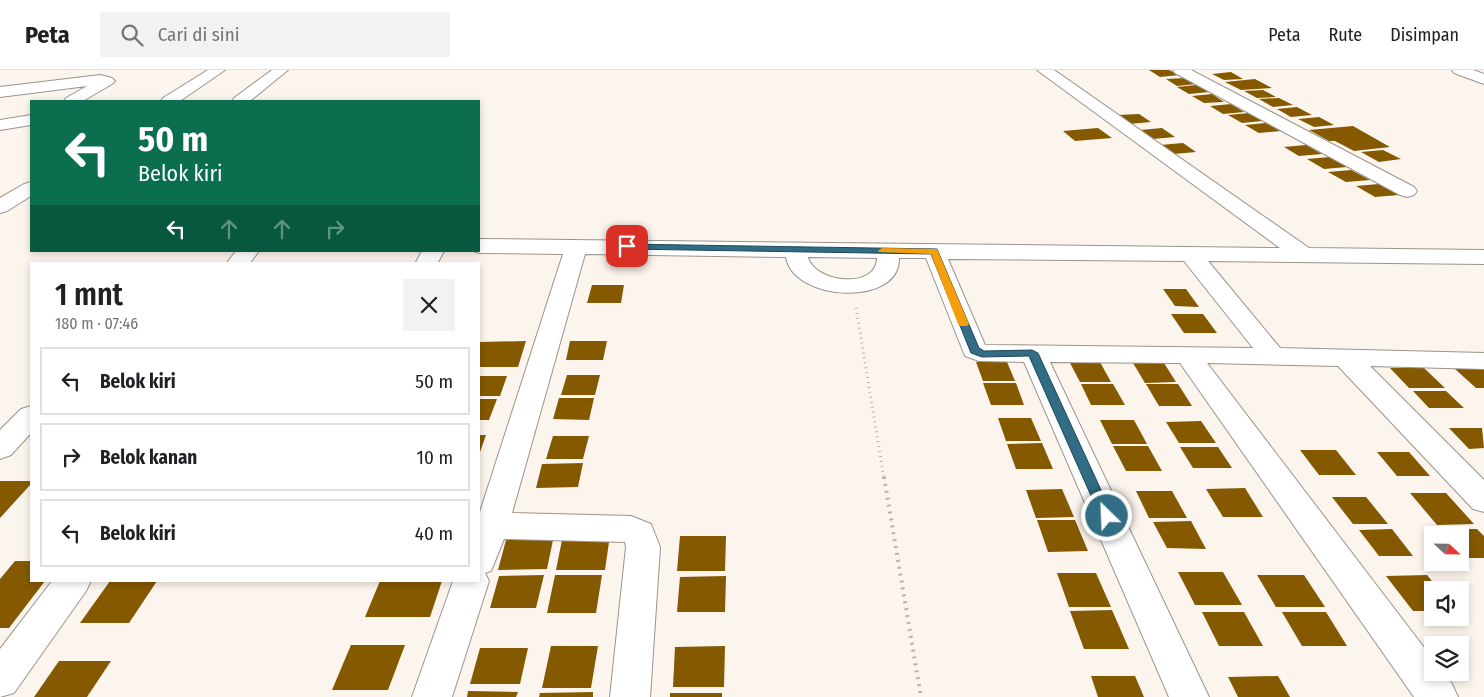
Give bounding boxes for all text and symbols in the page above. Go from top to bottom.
search box [100,12,450,57]
text: Peta [25,21,70,49]
icon: search [118,21,146,49]
text: Cari di sini [158,23,239,46]
text: Peta [1268,24,1300,46]
text: Rute [1328,24,1362,46]
text: Disimpan [1390,24,1459,46]
text: 50 m [138,118,208,160]
icon: left [55,120,120,185]
text: Belok kiri [138,160,223,187]
icon: left [162,215,190,243]
icon: ahead [215,215,243,243]
icon: ahead [268,215,296,243]
icon: right [321,215,349,243]
pin [606,225,648,267]
icon: arrive [613,232,641,260]
text: 1 mnt [55,277,123,313]
button: close [403,279,455,331]
text: 180 m · 07:46 [55,314,138,333]
icon: left [57,367,85,395]
text: Belok kiri [100,370,176,393]
text: 50 m [415,370,453,393]
icon: right [57,443,85,471]
text: Belok kanan [100,446,197,469]
text: 10 m [417,446,453,469]
position arrow [1080,489,1132,541]
icon: left [57,519,85,547]
text: Belok kiri [100,522,176,545]
text: 40 m [415,522,453,545]
north arrow [1424,526,1469,571]
map controls [1424,526,1469,681]
button: sound [1424,581,1469,626]
button: layers [1424,636,1469,681]

